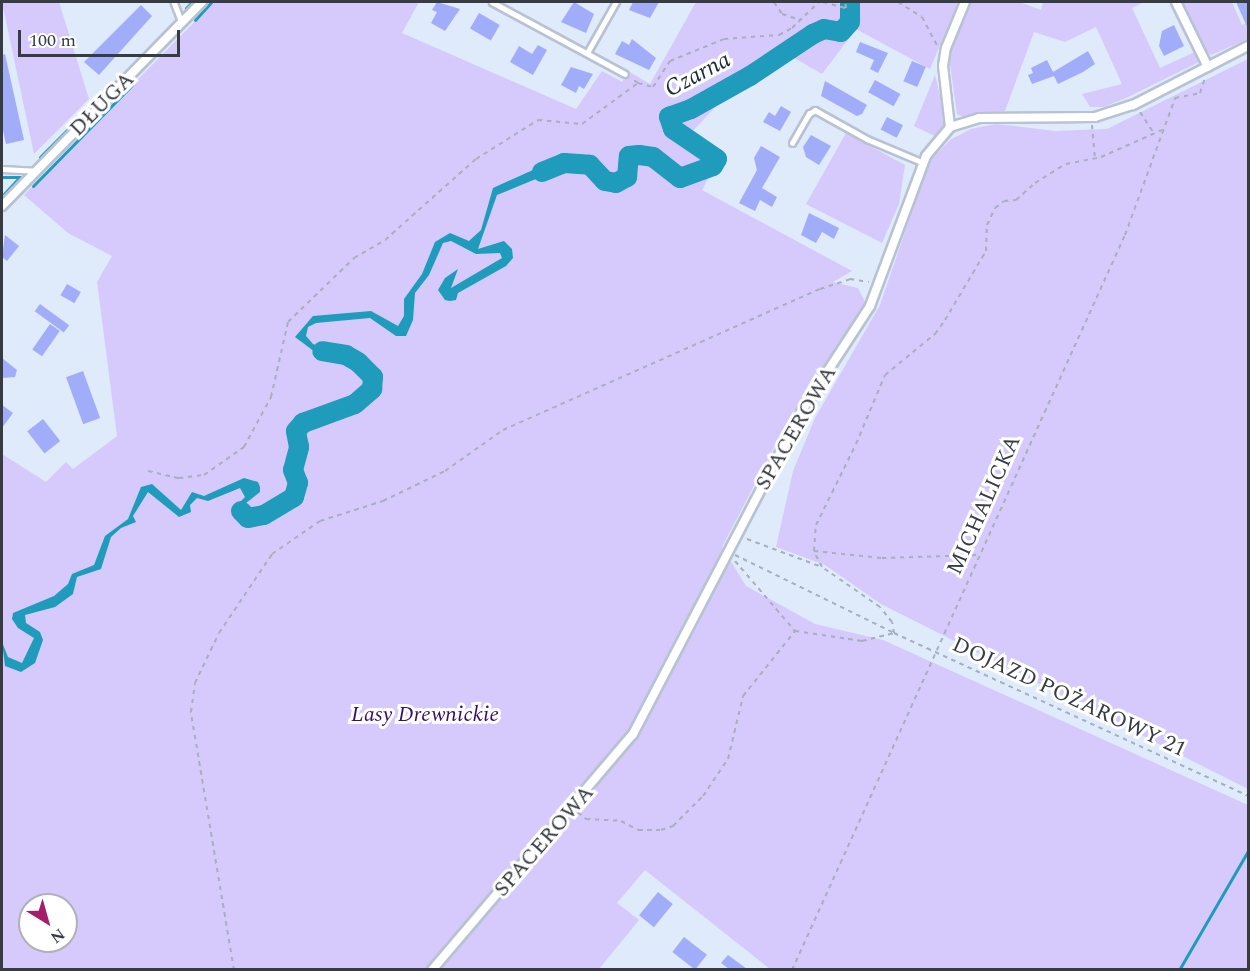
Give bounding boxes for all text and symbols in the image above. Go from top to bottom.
scale bar [21,18,183,56]
text: 100 m [29,27,76,54]
water label: Czarna [660,46,736,104]
street label: DŁUGA [64,66,140,142]
street label: SPACEROWA [750,361,842,495]
street label: MICHALICKA [941,431,1027,579]
street label: DOJAZD POŻAROWY 21 [948,631,1190,763]
park label: Lasy Drewnickie [351,702,499,728]
street label: SPACEROWA [488,780,600,902]
north arrow [18,893,78,953]
text: N [45,922,70,949]

